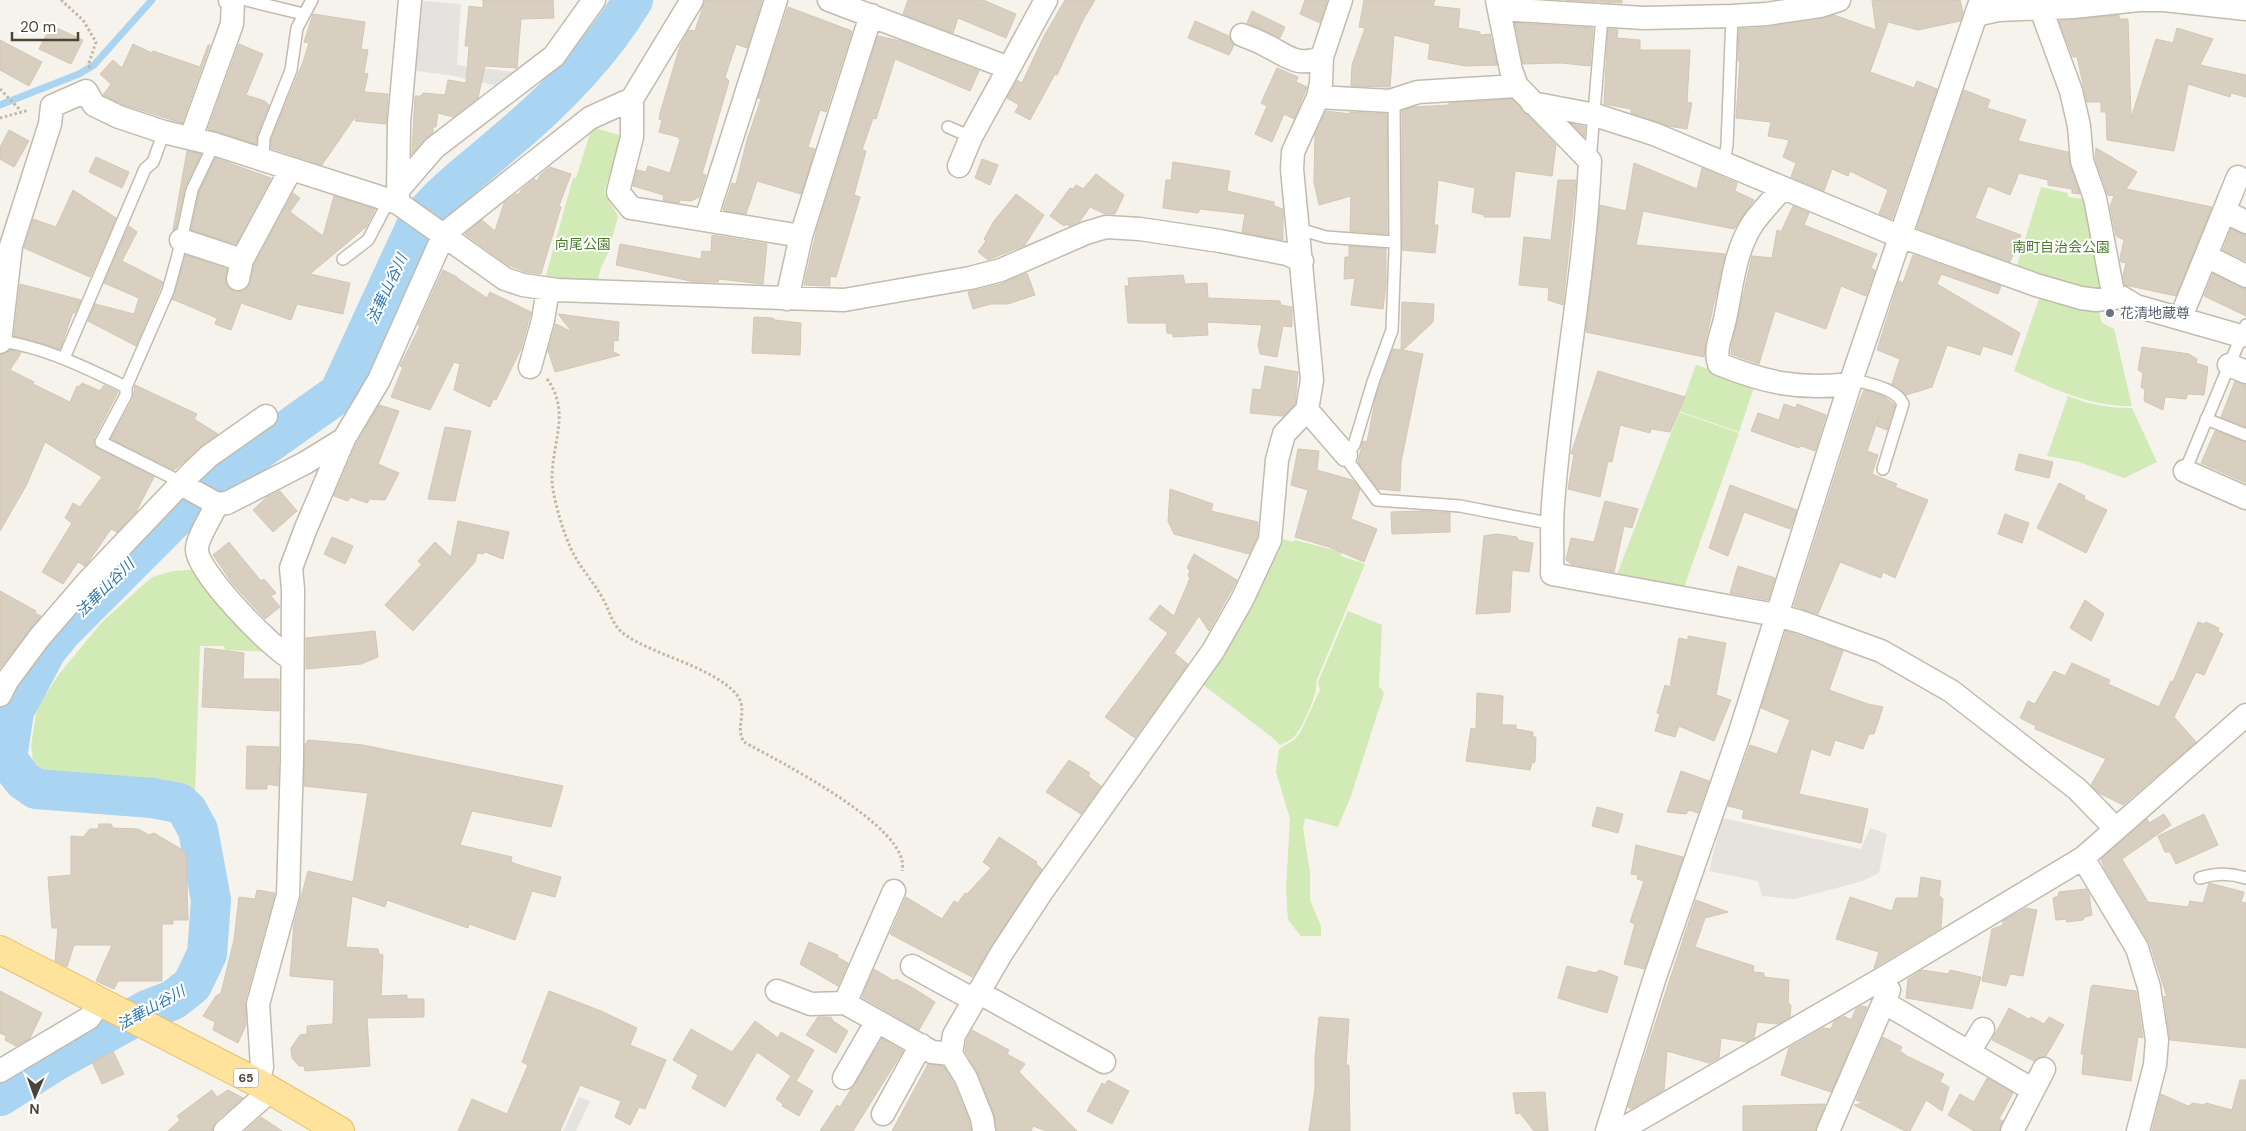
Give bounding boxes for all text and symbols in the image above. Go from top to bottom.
scale bar [12,10,79,42]
text: 20 m [20,17,56,37]
park label: 向尾公園 [555,235,611,253]
park label: 南町自治会公園 [2012,238,2110,256]
water label: 法華山谷川 [362,249,413,327]
place label: 花清地蔵尊 [2120,304,2190,322]
marker: 花清地蔵尊 [2104,307,2116,319]
water label: 法華山谷川 [71,553,140,622]
water label: 法華山谷川 [113,980,190,1035]
road number: 65 [234,1068,258,1088]
north arrow [10,1071,60,1121]
text: N [29,1100,40,1118]

